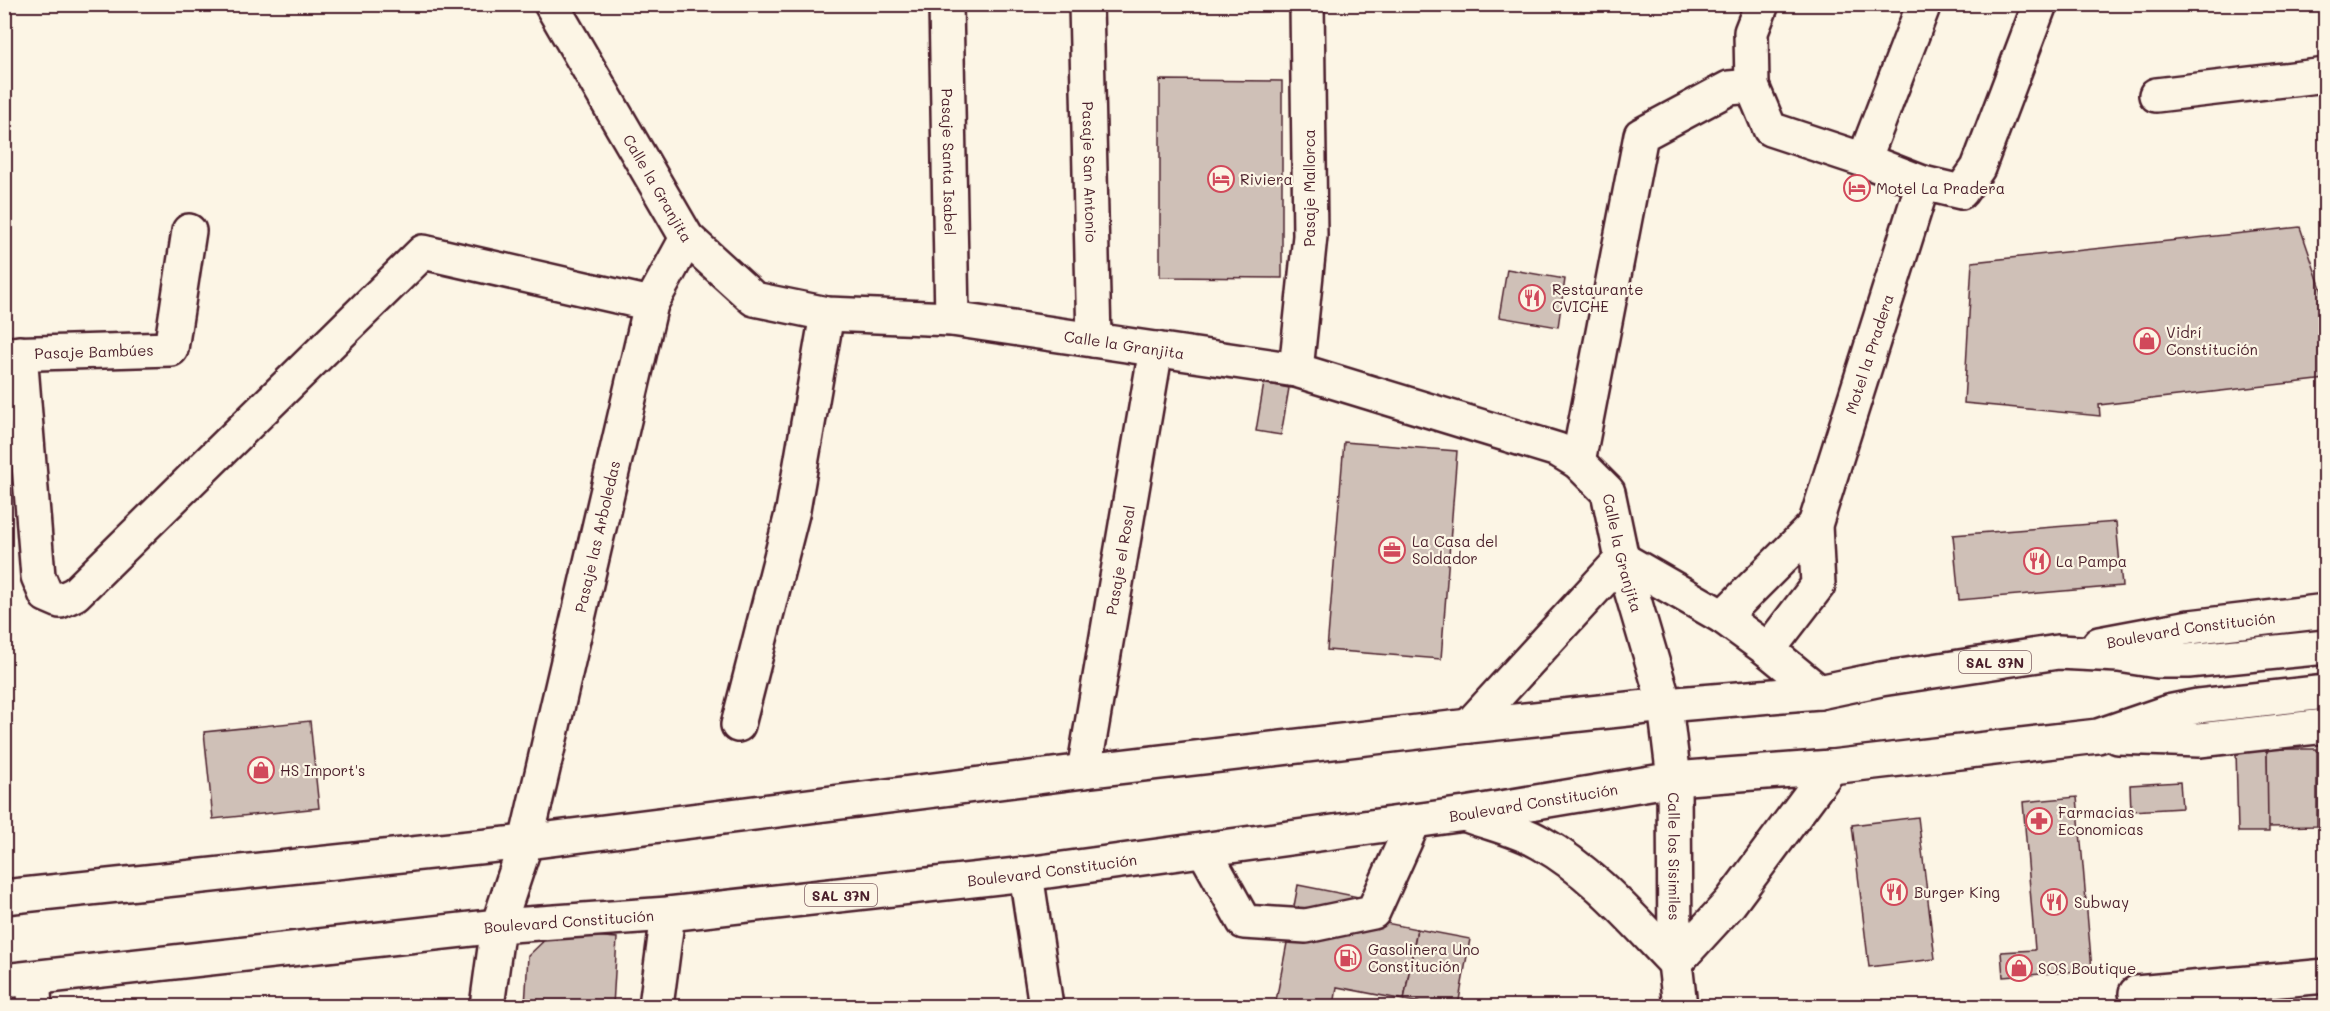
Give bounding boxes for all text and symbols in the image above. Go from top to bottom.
street label: Pasaje Santa Isabel [938,88,960,236]
street label: Pasaje San Antonio [1078,101,1102,243]
street label: Pasaje Mallorca [1299,129,1319,247]
street label: Calle la Granjita [619,131,697,246]
hotel icon: Riviera [1206,164,1236,194]
place label: Riviera [1240,169,1293,189]
hotel icon: Motel La Pradera [1842,173,1872,203]
place label: Motel La Pradera [1876,178,2005,198]
place label: Restaurante CVICHE [1552,279,1643,316]
restaurant icon: Restaurante CVICHE [1517,283,1547,313]
street label: Motel la Pradera [1840,292,1898,416]
place label: Vidrí Constitución [2166,322,2258,359]
street label: Calle la Granjita [1063,326,1186,363]
shop icon: Vidrí Constitución [2132,326,2162,356]
street label: Pasaje Bambúes [34,340,154,363]
street label: Pasaje las Arboledas [570,459,624,614]
street label: Calle la Granjita [1599,492,1647,615]
street label: Pasaje el Rosal [1101,504,1139,617]
place label: La Casa del Soldador [1412,531,1498,568]
office icon: La Casa del Soldador [1377,535,1407,565]
restaurant icon: La Pampa [2022,546,2052,576]
place label: La Pampa [2056,551,2127,571]
street label: Boulevard Constitución [2105,607,2276,652]
road number: SAL 37N [1959,651,2031,673]
shop icon: HS Import's [246,755,276,785]
place label: HS Import's [280,760,365,780]
street label: Boulevard Constitución [1448,779,1619,826]
street label: Calle los Sisimiles [1664,792,1685,921]
place label: Farmacias Economicas [2058,802,2144,839]
pharmacy icon: Farmacias Economicas [2024,806,2054,836]
street label: Boulevard Constitución [966,849,1138,890]
restaurant icon: Burger King [1879,877,1909,907]
place label: Burger King [1914,882,2000,902]
road number: SAL 37N [805,884,877,906]
restaurant icon: Subway [2039,887,2069,917]
place label: Subway [2074,892,2129,912]
street label: Boulevard Constitución [483,905,655,938]
place label: Gasolinera Uno Constitución [1368,939,1480,976]
fuel station icon: Gasolinera Uno Constitución [1333,943,1363,973]
shop icon: SOS Boutique [2004,953,2034,983]
place label: SOS Boutique [2038,958,2136,978]

